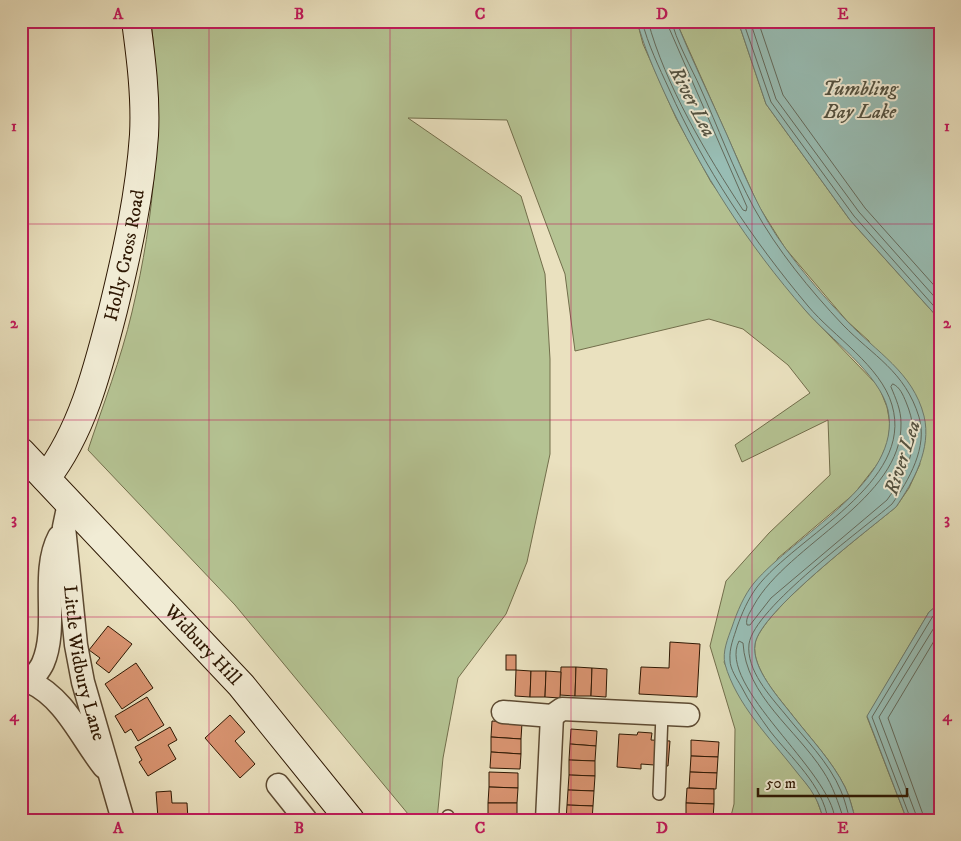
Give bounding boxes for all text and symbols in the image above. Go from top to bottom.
text: A [112,4,124,24]
text: B [294,4,304,24]
text: C [475,4,485,24]
text: D [656,4,668,24]
text: E [837,4,849,24]
water label: River Lea [663,61,721,142]
water label: Tumbling Bay Lake [823,77,899,125]
text: 1 [11,116,17,136]
text: 1 [944,116,950,136]
street label: Holly Cross Road [99,187,149,324]
text: 2 [10,313,19,333]
text: 2 [943,313,952,333]
water label: River Lea [879,418,927,499]
text: 3 [11,509,17,529]
text: 3 [944,509,950,529]
street label: Little Widbury Lane [58,584,111,743]
street label: Widbury Hill [159,599,247,690]
text: 4 [8,706,19,726]
text: 4 [941,706,952,726]
scale bar [758,766,907,798]
text: 50 m [766,774,796,793]
text: A [112,818,124,838]
text: B [294,818,304,838]
text: C [475,818,485,838]
text: D [656,818,668,838]
text: E [837,818,849,838]

